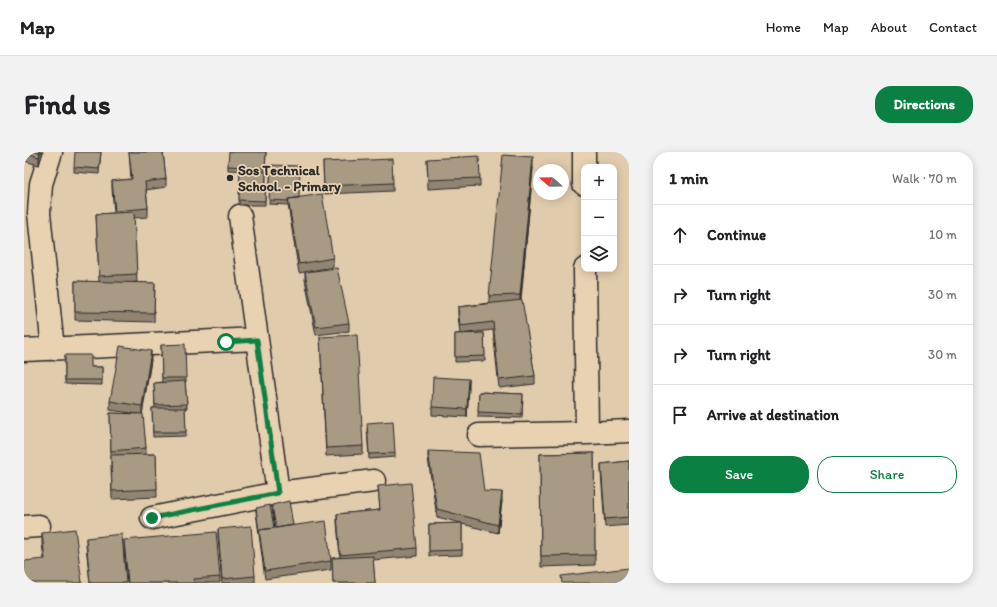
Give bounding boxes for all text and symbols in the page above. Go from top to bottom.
text: Map [20,16,55,39]
text: Home [766,19,801,36]
text: Map [823,19,849,36]
text: About [871,19,907,36]
text: Contact [929,19,977,36]
button: Directions [875,86,973,123]
text: Find us [24,87,111,121]
place label: Sos Technical School. - Primary [238,162,341,195]
north arrow [533,164,569,200]
map controls [581,164,617,272]
button: + [581,164,617,200]
text: 1 min [669,168,708,188]
text: Walk · 70 m [892,171,957,186]
marker: Sos Technical School. - Primary [225,173,235,183]
button: − [581,200,617,236]
icon: ahead [669,224,691,246]
text: Continue [707,226,766,244]
text: 10 m [929,227,957,242]
button: layers [581,236,617,272]
icon: right [669,284,691,306]
text: Turn right [707,286,771,304]
text: 30 m [928,287,957,302]
route start [217,333,235,351]
icon: right [669,344,691,366]
text: Turn right [707,346,771,364]
text: 30 m [928,347,957,362]
icon: arrive [669,404,691,426]
text: Arrive at destination [707,406,839,424]
button: Save [669,456,809,493]
button: Share [817,456,957,493]
route end [143,509,161,527]

